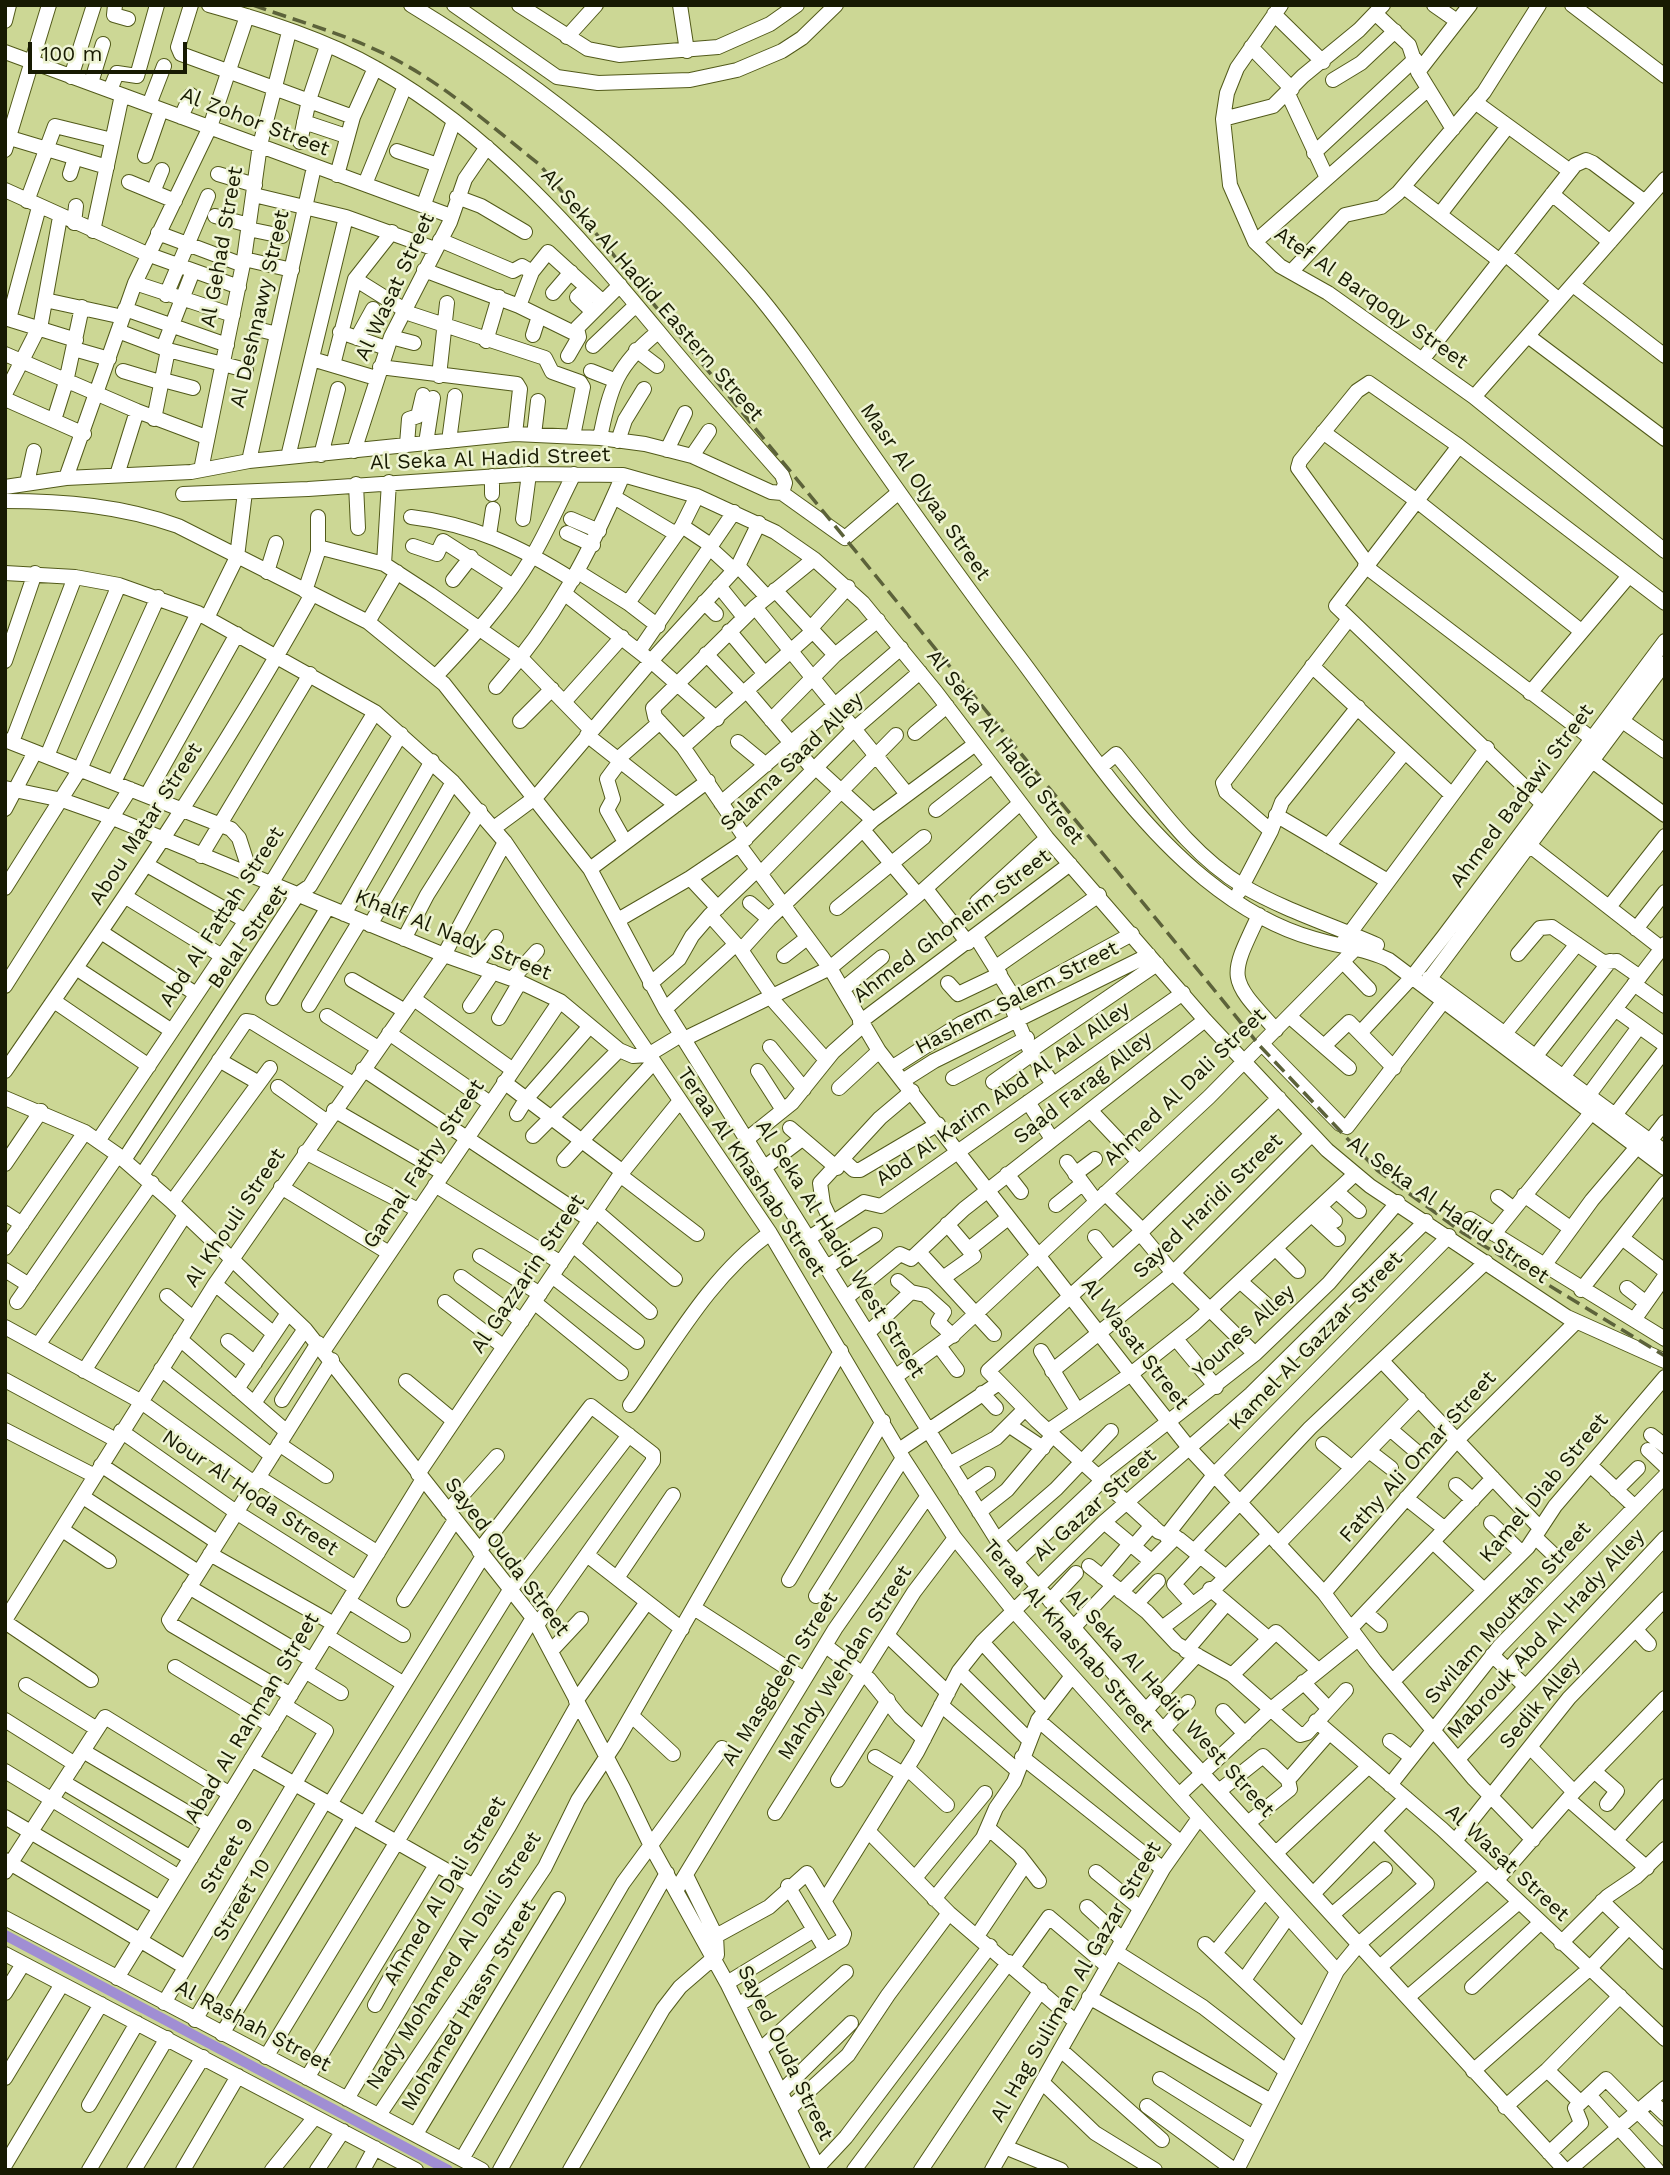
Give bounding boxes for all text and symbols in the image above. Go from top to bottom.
scale bar [32,28,191,72]
text: 100 m [41,41,103,66]
street label: Al Zohor Street [177,82,333,162]
street label: Al Seka Al Hadid Eastern Street [535,163,769,427]
street label: Al Gehad Street [195,164,249,330]
street label: Al Deshnawy Street [225,208,295,410]
street label: Al Wasat Street [350,209,440,365]
street label: Atef Al Barqoqy Street [1269,221,1473,375]
street label: Masr Al Olyaa Street [854,399,996,585]
street label: Al Seka Al Hadid Street [369,442,611,476]
street label: Al Seka Al Hadid Street [921,644,1089,850]
street label: Salama Saad Alley [715,687,869,837]
street label: Ahmed Badawi Street [1445,699,1599,893]
street label: Abou Matar Street [84,738,208,910]
street label: Abd Al Fattah Street [154,822,290,1012]
street label: Ahmed Ghoneim Street [848,843,1056,1009]
street label: Belal Street [203,880,293,994]
street label: Khalf Al Nady Street [351,884,555,986]
street label: Hashem Salem Street [911,936,1123,1060]
street label: Abd Al Karim Abd Al Aal Alley [871,996,1135,1192]
street label: Ahmed Al Dali Street [1098,1003,1272,1171]
street label: Saad Farag Alley [1009,1026,1157,1150]
street label: Teraa Al Khashab Street [671,1062,831,1282]
street label: Gamal Fathy Street [358,1075,490,1253]
street label: Al Seka Al Hadid West Street [750,1115,930,1383]
street label: Sayed Haridi Street [1128,1128,1288,1284]
street label: Al Seka Al Hadid Street [1342,1131,1554,1289]
street label: Al Khouli Street [179,1144,291,1292]
street label: Al Gazzarin Street [465,1190,591,1358]
street label: Kamel Al Gazzar Street [1224,1246,1408,1436]
street label: Al Wasat Street [1076,1273,1194,1415]
street label: Younes Alley [1188,1280,1300,1384]
street label: Fathy Ali Omar Street [1334,1366,1502,1548]
street label: Kamel Diab Street [1474,1408,1614,1568]
street label: Nour Al Hoda Street [157,1425,343,1561]
street label: Al Gazar Street [1028,1443,1162,1567]
street label: Sayed Ouda Street [439,1473,575,1641]
street label: Swilam Mouftah Street [1419,1517,1597,1709]
street label: Mabrouk Abd Al Hady Alley [1442,1524,1650,1744]
street label: Teraa Al Khashab Street [977,1534,1159,1738]
street label: Mahdy Wehdan Street [773,1561,917,1765]
street label: Al Seka Al Hadid West Street [1061,1583,1279,1823]
street label: Al Masgdeen Street [716,1587,844,1771]
street label: Abad Al Rahman Street [179,1608,325,1828]
street label: Sedik Alley [1494,1652,1586,1754]
street label: Ahmed Al Dali Street [379,1792,511,1990]
street label: Al Wasat Street [1440,1799,1574,1927]
street label: Street 9 [195,1814,259,1898]
street label: Nady Mohamed Al Dali Street [361,1827,547,2095]
street label: Al Hag Suliman Al Gazar Street [985,1837,1167,2127]
street label: Street 10 [208,1854,276,1946]
street label: Mohamed Hassn Street [396,1896,542,2116]
street label: Sayed Ouda Street [732,1961,838,2145]
street label: Al Rashah Street [171,1974,335,2078]

